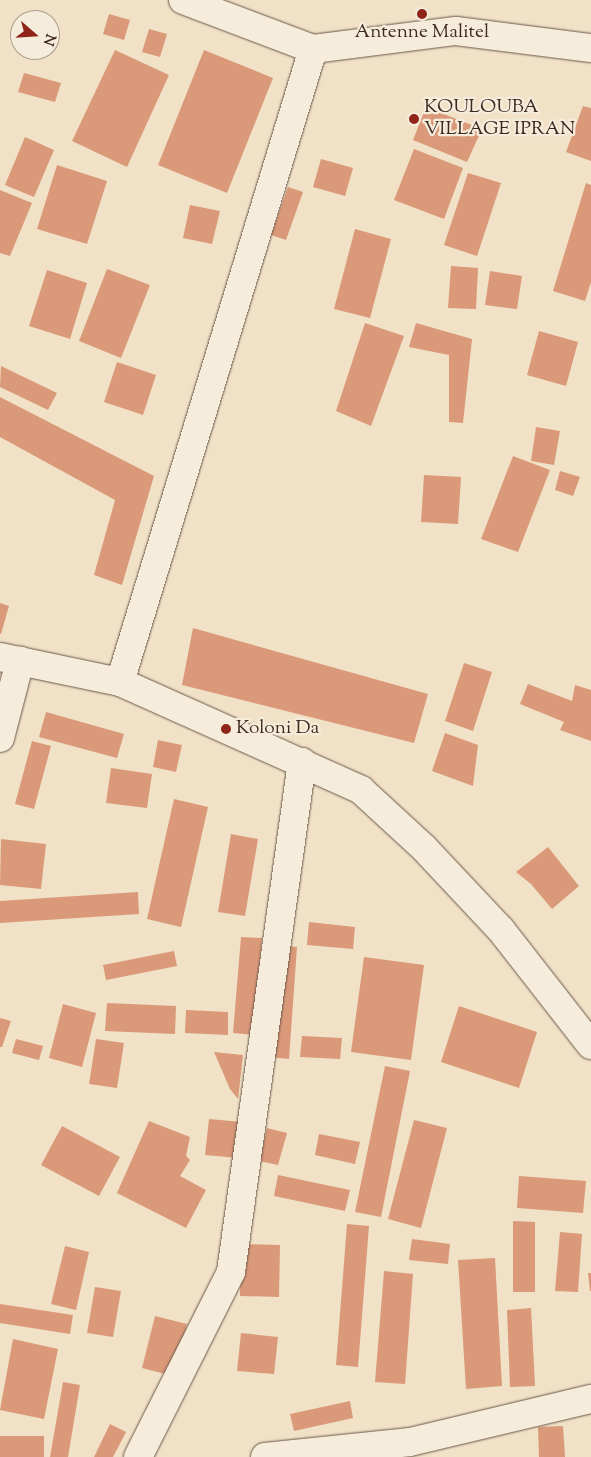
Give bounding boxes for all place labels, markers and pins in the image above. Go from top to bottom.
marker: Antenne Malitel [416,8,428,20]
place label: Antenne Malitel [355,22,489,44]
place label: KOULOUBA VILLAGE IPRAN [424,97,575,141]
marker: KOULOUBA VILLAGE IPRAN [408,113,420,125]
place label: Koloni Da [236,718,319,740]
marker: Koloni Da [220,723,232,735]

